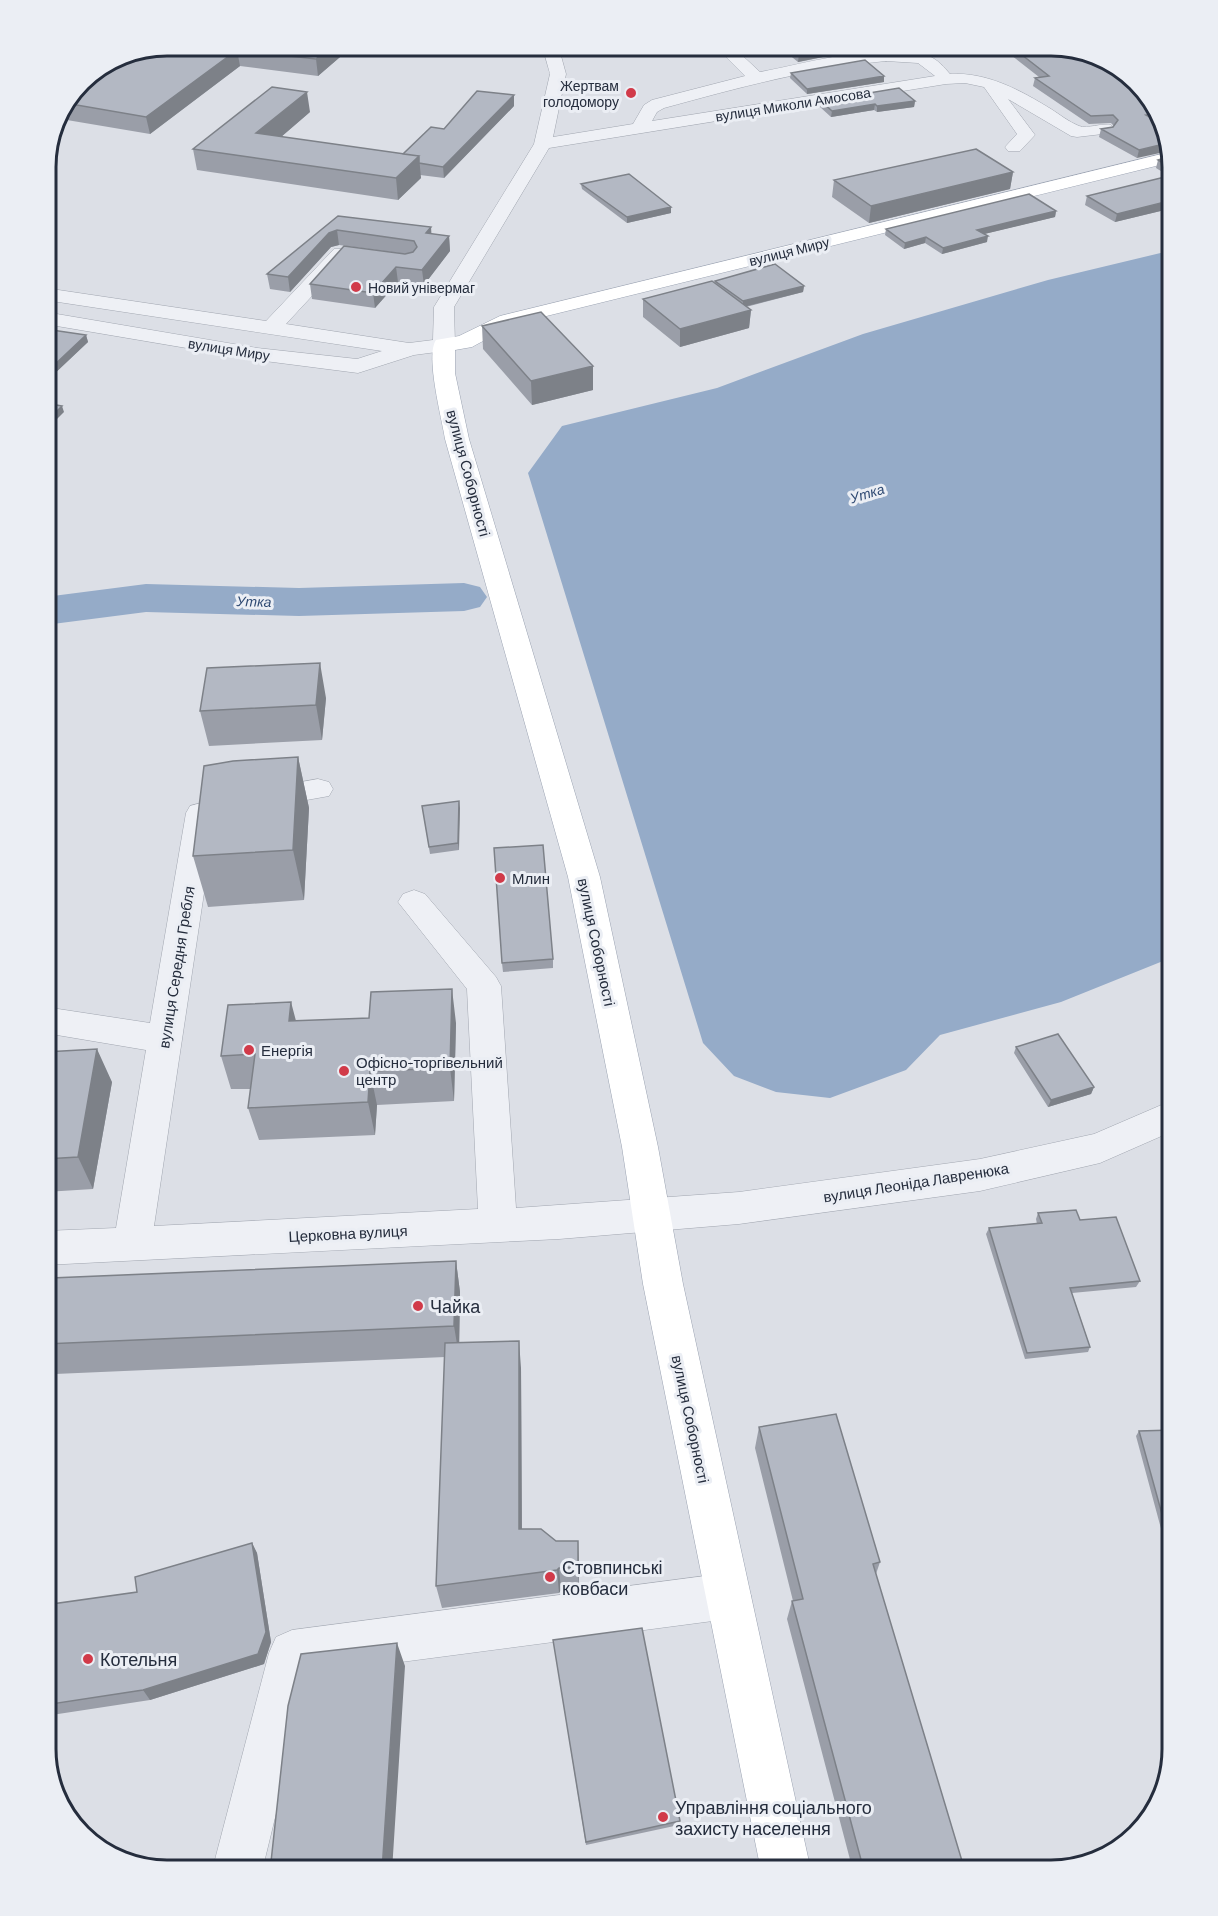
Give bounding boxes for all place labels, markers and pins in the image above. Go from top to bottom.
place label: Жертвам голодомору [543,77,619,110]
marker: Жертвам голодомору [624,86,638,100]
place label: Новий універмаг [368,279,475,296]
marker: Новий універмаг [349,280,363,294]
place label: Млин [512,869,550,887]
marker: Млин [493,871,507,885]
place label: Енергія [261,1041,313,1059]
marker: Енергія [242,1043,256,1057]
place label: Офісно-торгівельний центр [356,1053,503,1088]
marker: Офісно-торгівельний центр [337,1064,351,1078]
place label: Чайка [430,1295,481,1317]
marker: Чайка [411,1299,425,1313]
place label: Стовпинські ковбаси [562,1556,663,1599]
marker: Стовпинські ковбаси [543,1570,557,1584]
place label: Котельня [100,1648,177,1670]
marker: Котельня [81,1652,95,1666]
place label: Управління соціального захисту населення [675,1796,872,1839]
marker: Управління соціального захисту населення [656,1810,670,1824]

